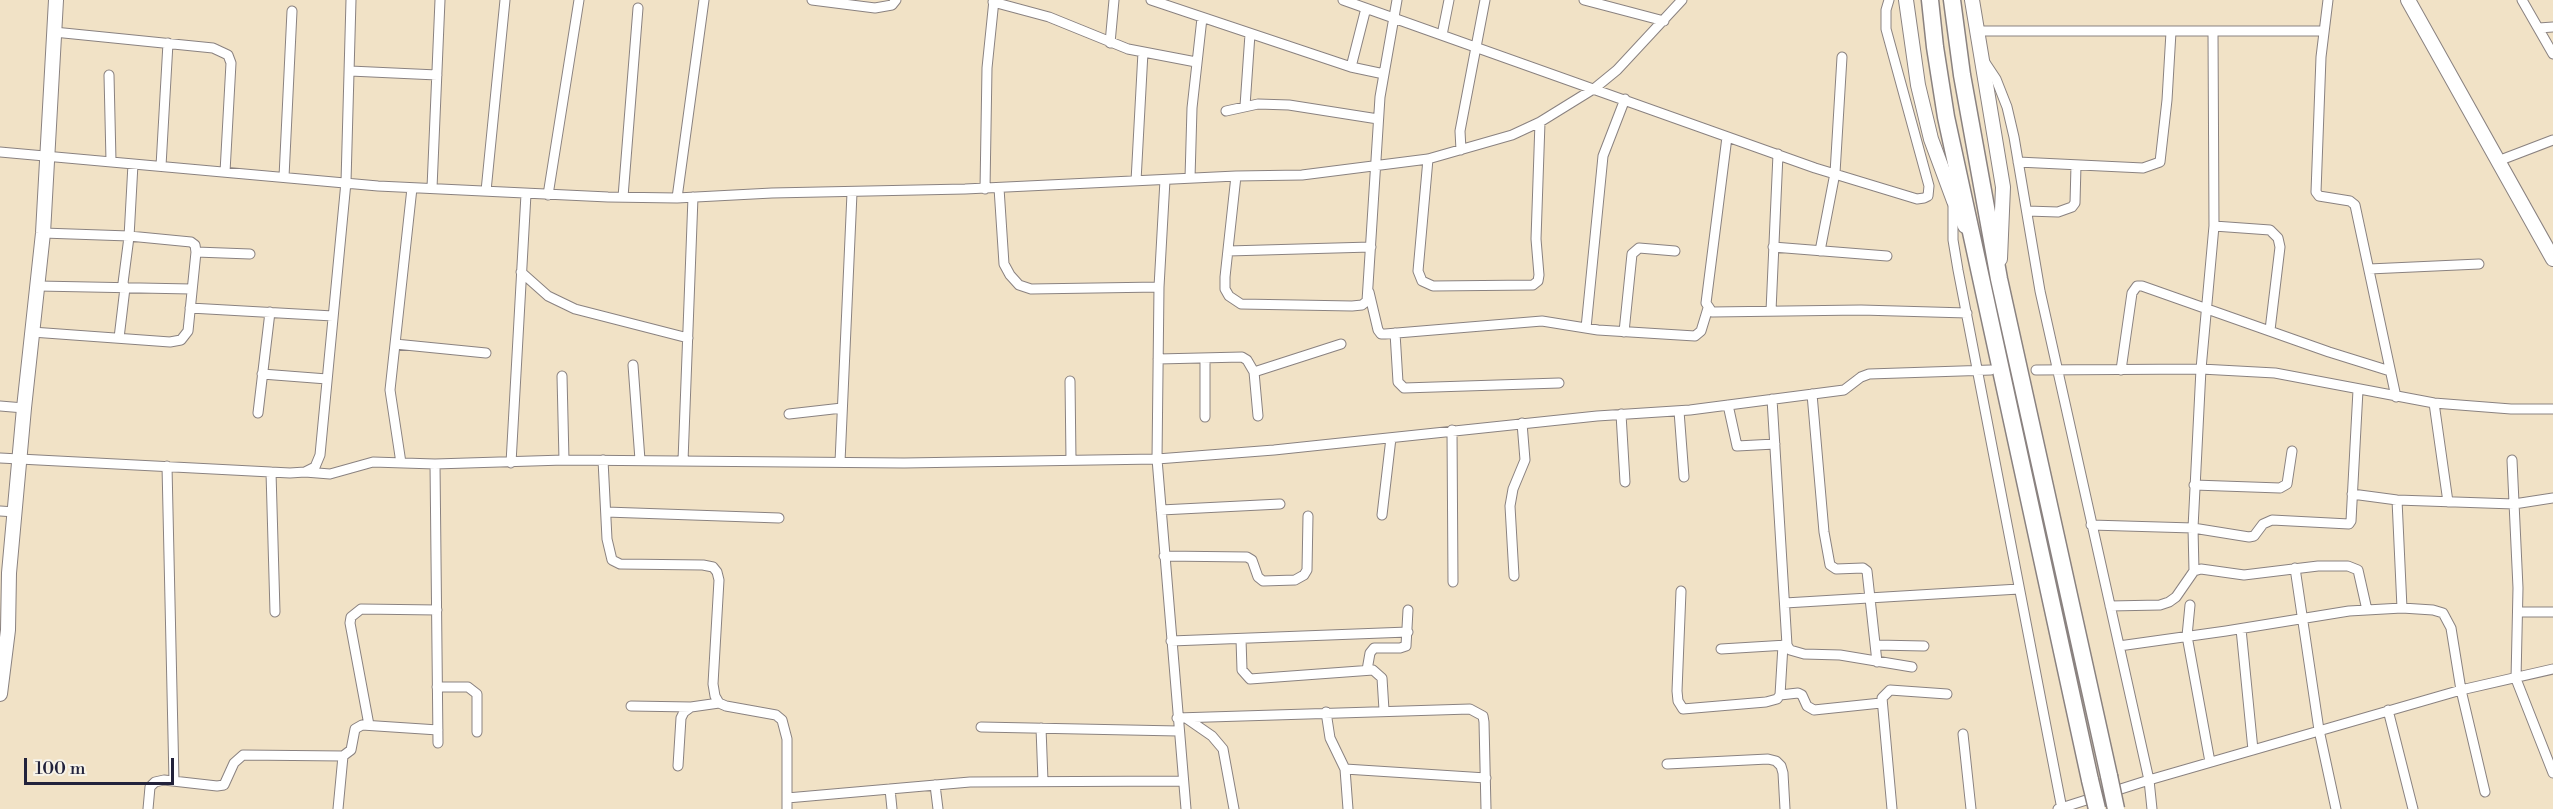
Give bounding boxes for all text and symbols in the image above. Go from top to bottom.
scale bar [27,746,177,784]
text: 100 m [35,757,86,780]

